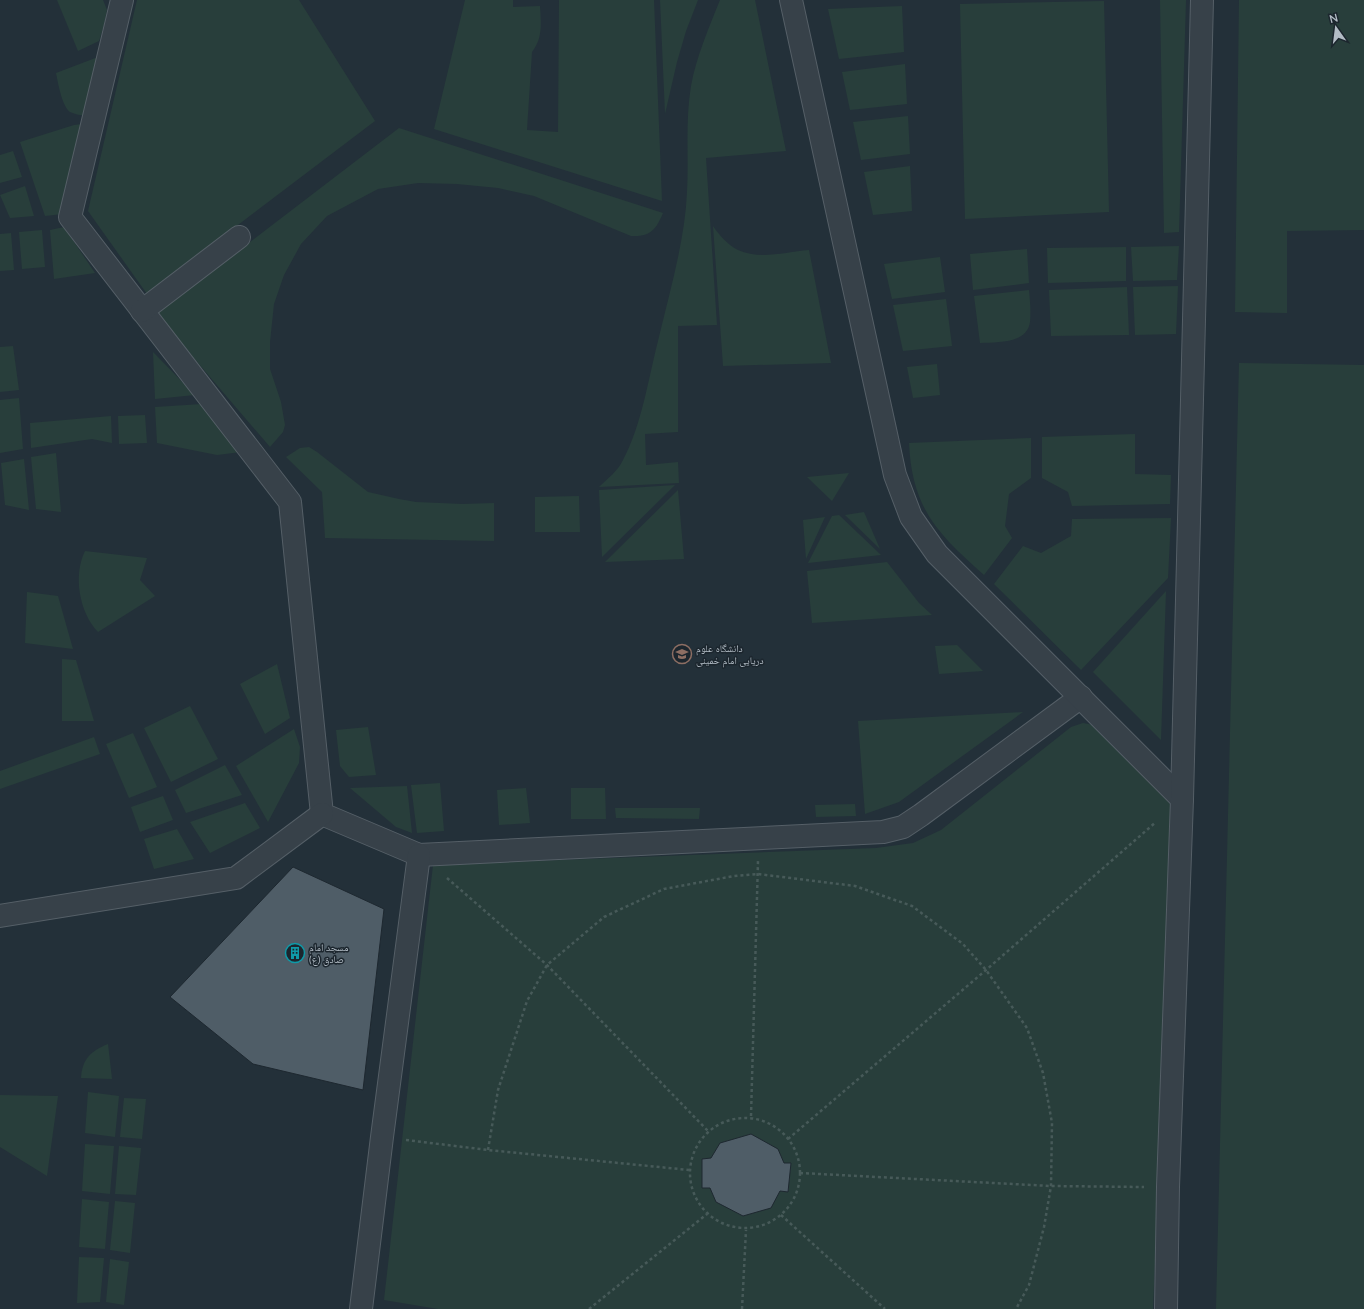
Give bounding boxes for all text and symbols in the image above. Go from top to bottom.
north arrow [1316,8,1356,48]
text: N [1328,10,1339,25]
place label: دانشگاه علوم دریایی امام خمینی [696,642,764,668]
school or university icon: دانشگاه علوم دریایی امام خمینی [671,643,693,665]
place label: مسجد امام صادق (ع) [309,941,349,966]
building icon: مسجد امام صادق (ع) [284,942,306,964]

